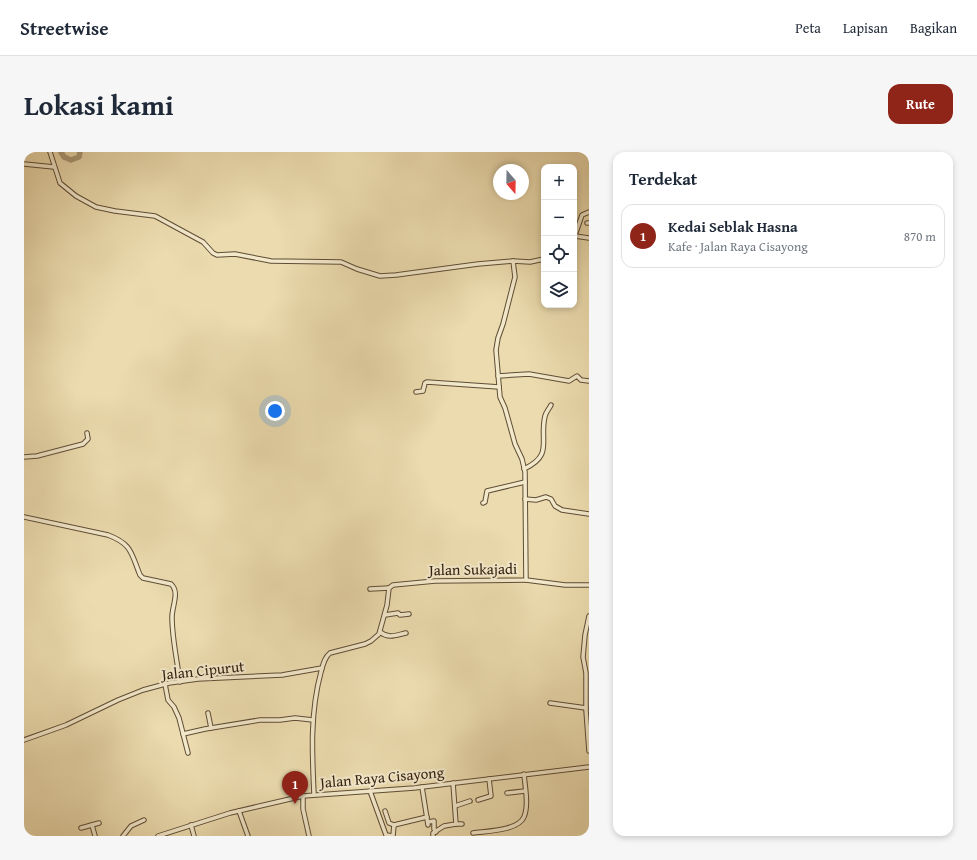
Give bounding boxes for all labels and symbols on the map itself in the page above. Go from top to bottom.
north arrow [493,164,529,200]
your location [265,401,285,421]
street label: Jalan Sukajadi [427,558,517,580]
street label: Jalan Cipurut [159,655,246,685]
street label: Jalan Raya Cisayong [317,761,445,793]
pin: 1 [282,771,308,804]

